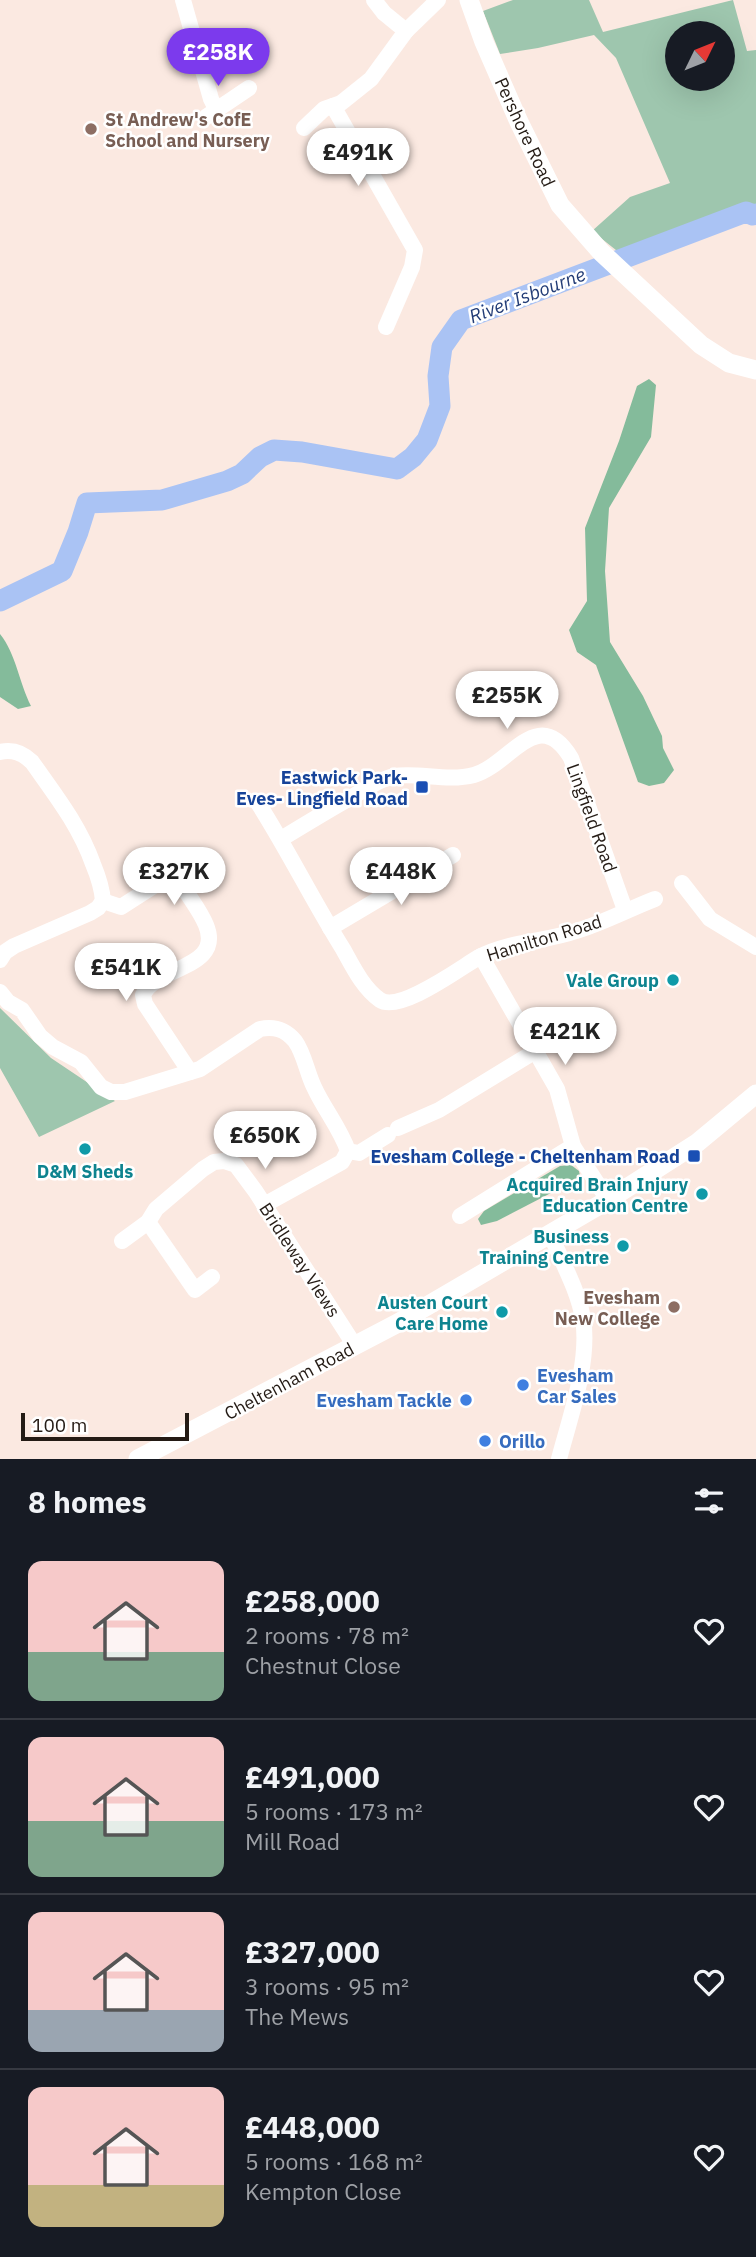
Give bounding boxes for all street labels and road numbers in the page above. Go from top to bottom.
street label: Pershore Road [490,74,560,190]
street label: Lingfield Road [562,760,622,876]
street label: Hamilton Road [483,910,605,966]
street label: Bridleway Views [254,1198,346,1322]
street label: Cheltenham Road [220,1337,358,1425]

